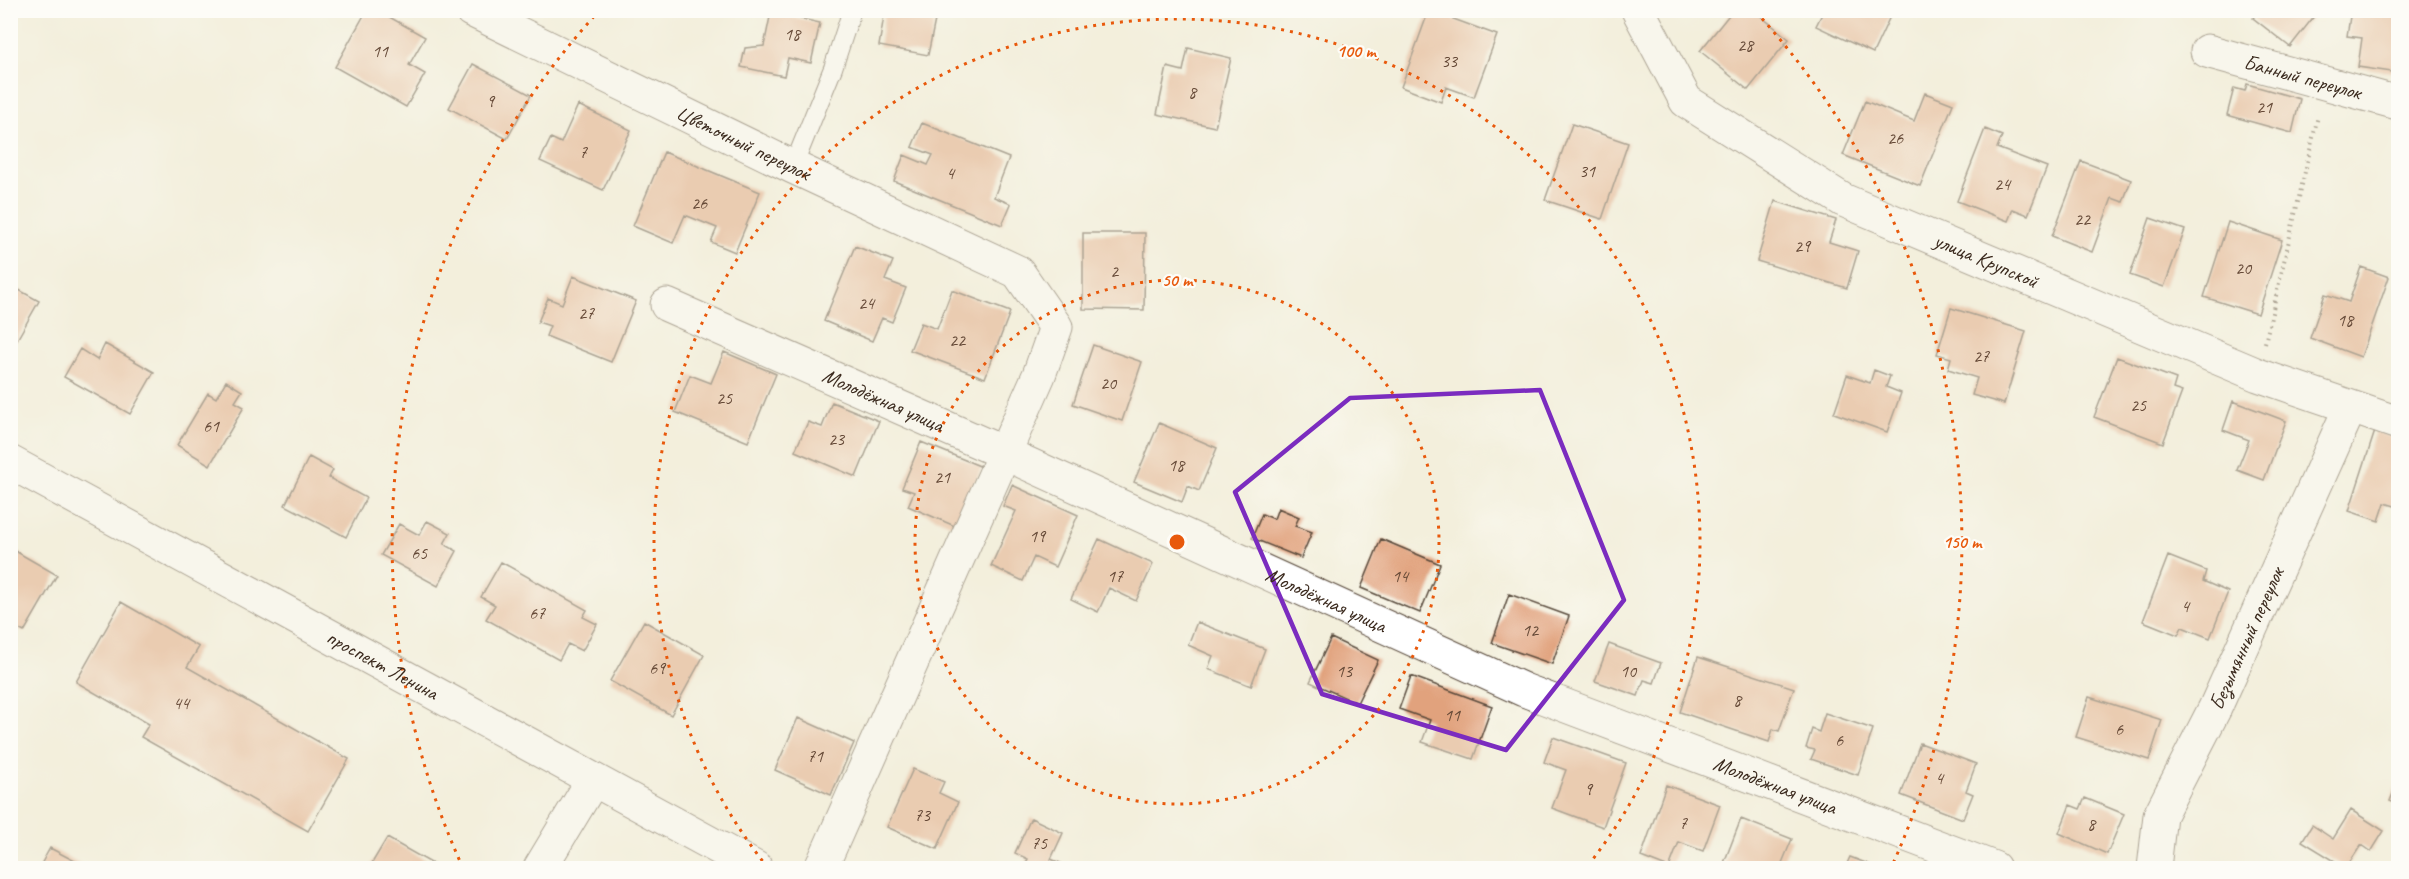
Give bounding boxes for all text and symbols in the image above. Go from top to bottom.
house number: 18 [784,23,802,45]
house number: 28 [1737,34,1755,56]
house number: 11 [372,40,389,62]
text: 100 m [1337,40,1377,62]
street label: Банный переулок [2241,49,2366,106]
house number: 33 [1441,50,1459,72]
house number: 8 [1188,81,1198,103]
house number: 9 [486,90,496,112]
house number: 21 [2256,96,2273,118]
street label: Цветочный переулок [672,99,816,187]
house number: 26 [1887,127,1904,149]
house number: 7 [579,141,588,163]
house number: 31 [1579,160,1596,182]
house number: 4 [946,162,956,184]
house number: 24 [1994,173,2012,195]
house number: 26 [691,192,708,214]
house number: 22 [2074,208,2092,230]
street label: улица Крупской [1929,226,2043,294]
house number: 29 [1794,235,1812,257]
house number: 20 [2235,257,2253,279]
house number: 2 [1110,260,1120,282]
text: 50 m [1162,269,1194,291]
house number: 24 [858,292,876,314]
house number: 27 [578,302,595,324]
house number: 18 [2337,309,2355,331]
house number: 22 [949,329,967,351]
house number: 27 [1973,345,1990,367]
street label: Молодёжная улица [818,362,949,439]
house number: 20 [1100,372,1118,394]
house number: 25 [716,387,733,409]
house number: 25 [2130,394,2147,416]
house number: 61 [203,415,220,437]
house number: 23 [828,428,846,450]
house number: 18 [1168,454,1186,476]
house number: 21 [934,466,951,488]
house number: 19 [1029,525,1047,547]
text: 150 m [1943,531,1983,553]
centre of rings [1167,532,1187,552]
house number: 65 [411,542,428,564]
street label: Молодёжная улица [1262,561,1392,639]
street label: Безымянный переулок [2203,561,2291,714]
house number: 17 [1107,565,1124,587]
house number: 14 [1392,565,1410,587]
house number: 4 [2181,595,2191,617]
house number: 67 [529,602,546,624]
house number: 12 [1522,619,1540,641]
street label: проспект Ленина [322,624,444,706]
house number: 69 [649,657,667,679]
house number: 13 [1336,660,1354,682]
house number: 10 [1620,660,1638,682]
house number: 8 [1733,689,1743,711]
house number: 44 [173,692,191,714]
house number: 11 [1444,704,1461,726]
house number: 6 [2115,718,2124,740]
house number: 6 [1835,729,1844,751]
house number: 71 [807,745,824,767]
street label: Молодёжная улица [1710,750,1842,821]
house number: 4 [1935,767,1945,789]
house number: 9 [1584,778,1594,800]
house number: 73 [914,804,932,826]
house number: 7 [1679,812,1688,834]
house number: 8 [2087,813,2097,835]
house number: 75 [1031,832,1048,854]

